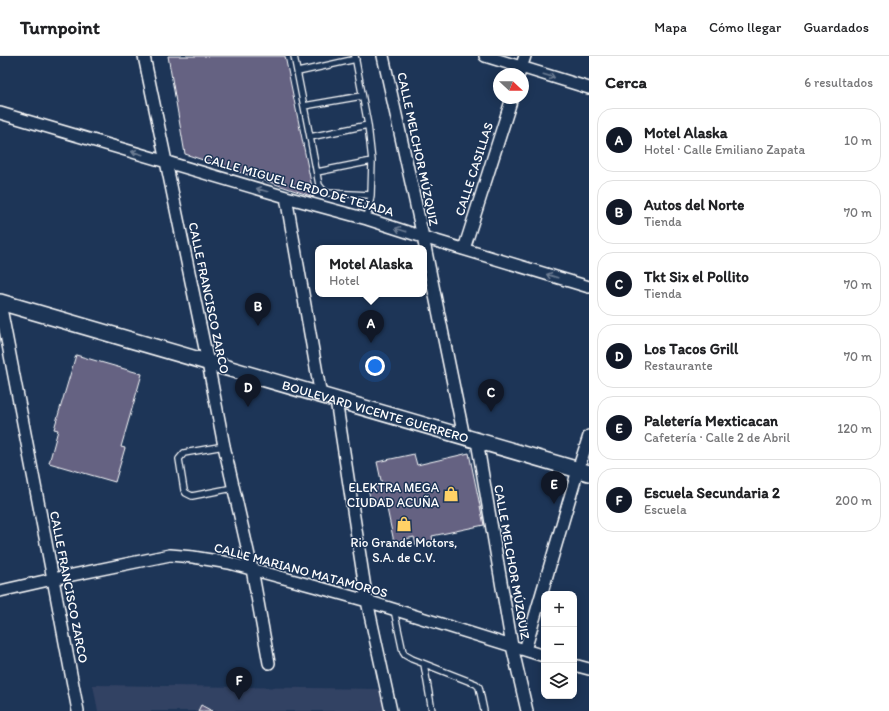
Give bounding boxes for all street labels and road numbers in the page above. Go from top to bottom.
street label: CALLE MELCHOR MÚZQUIZ [394,71,442,228]
street label: CALLE CASILLAS [452,120,496,218]
street label: CALLE MIGUEL LERDO DE TEJADA [202,151,396,220]
street label: CALLE FRANCISCO ZARCO [186,221,232,375]
street label: BOULEVARD VICENTE GUERRERO [281,377,470,445]
street label: CALLE MELCHOR MÚZQUIZ [491,484,533,641]
street label: CALLE FRANCISCO ZARCO [47,510,91,664]
street label: CALLE MARIANO MATAMOROS [213,540,389,600]

